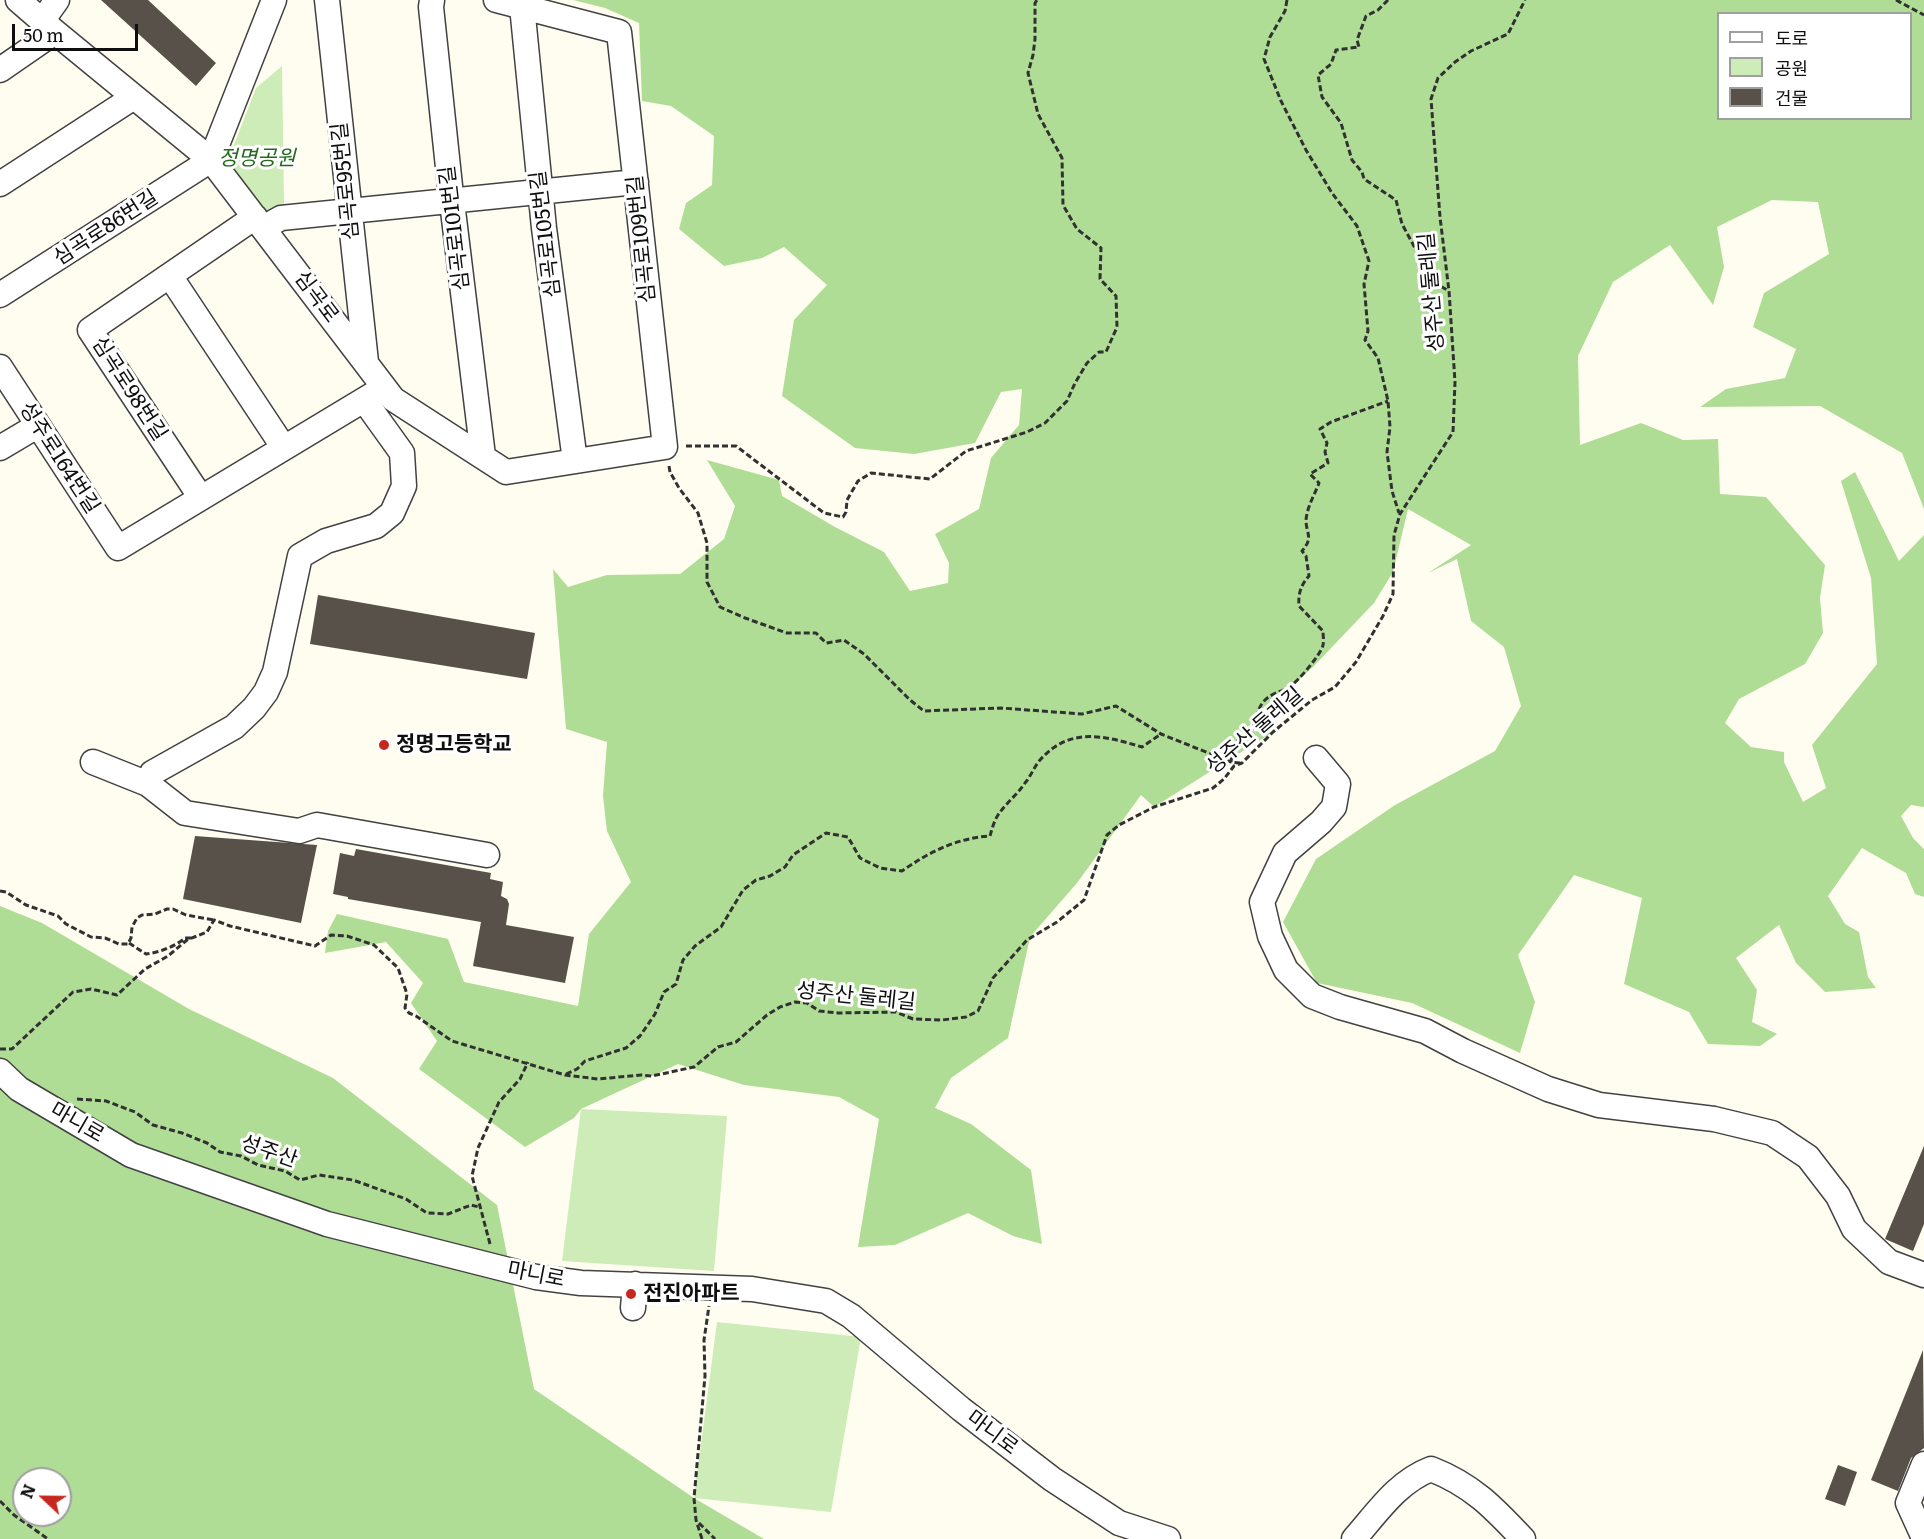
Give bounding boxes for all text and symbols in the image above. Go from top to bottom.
scale bar [15,12,141,50]
legend [1717,12,1912,120]
text: 50 m [23,21,64,48]
text: 도로 [1775,24,1808,51]
text: 공원 [1775,54,1808,81]
text: 건물 [1775,84,1808,111]
street label: 심곡로95번길 [327,121,365,241]
park label: 정명공원 [218,146,296,172]
street label: 심곡로101번길 [435,164,475,292]
street label: 심곡로105번길 [526,169,566,299]
street label: 심곡로109번길 [623,174,661,304]
street label: 심곡로86번길 [49,185,163,271]
street label: 성주산 둘레길 [1414,231,1450,353]
street label: 심곡로 [288,266,344,328]
street label: 심곡로98번길 [86,332,172,446]
street label: 성주로164번길 [14,397,104,519]
street label: 성주산 둘레길 [1201,682,1309,780]
place label: 정명고등학교 [396,732,512,758]
marker: 정명고등학교 [377,738,391,752]
street label: 성주산 둘레길 [795,978,917,1016]
street label: 마니로 [46,1098,108,1148]
street label: 성주산 [237,1131,301,1173]
street label: 마니로 [505,1257,567,1293]
place label: 전진아파트 [643,1281,740,1307]
marker: 전진아파트 [624,1287,638,1301]
street label: 마니로 [961,1405,1023,1461]
north arrow [12,1467,72,1527]
text: N [14,1480,41,1502]

